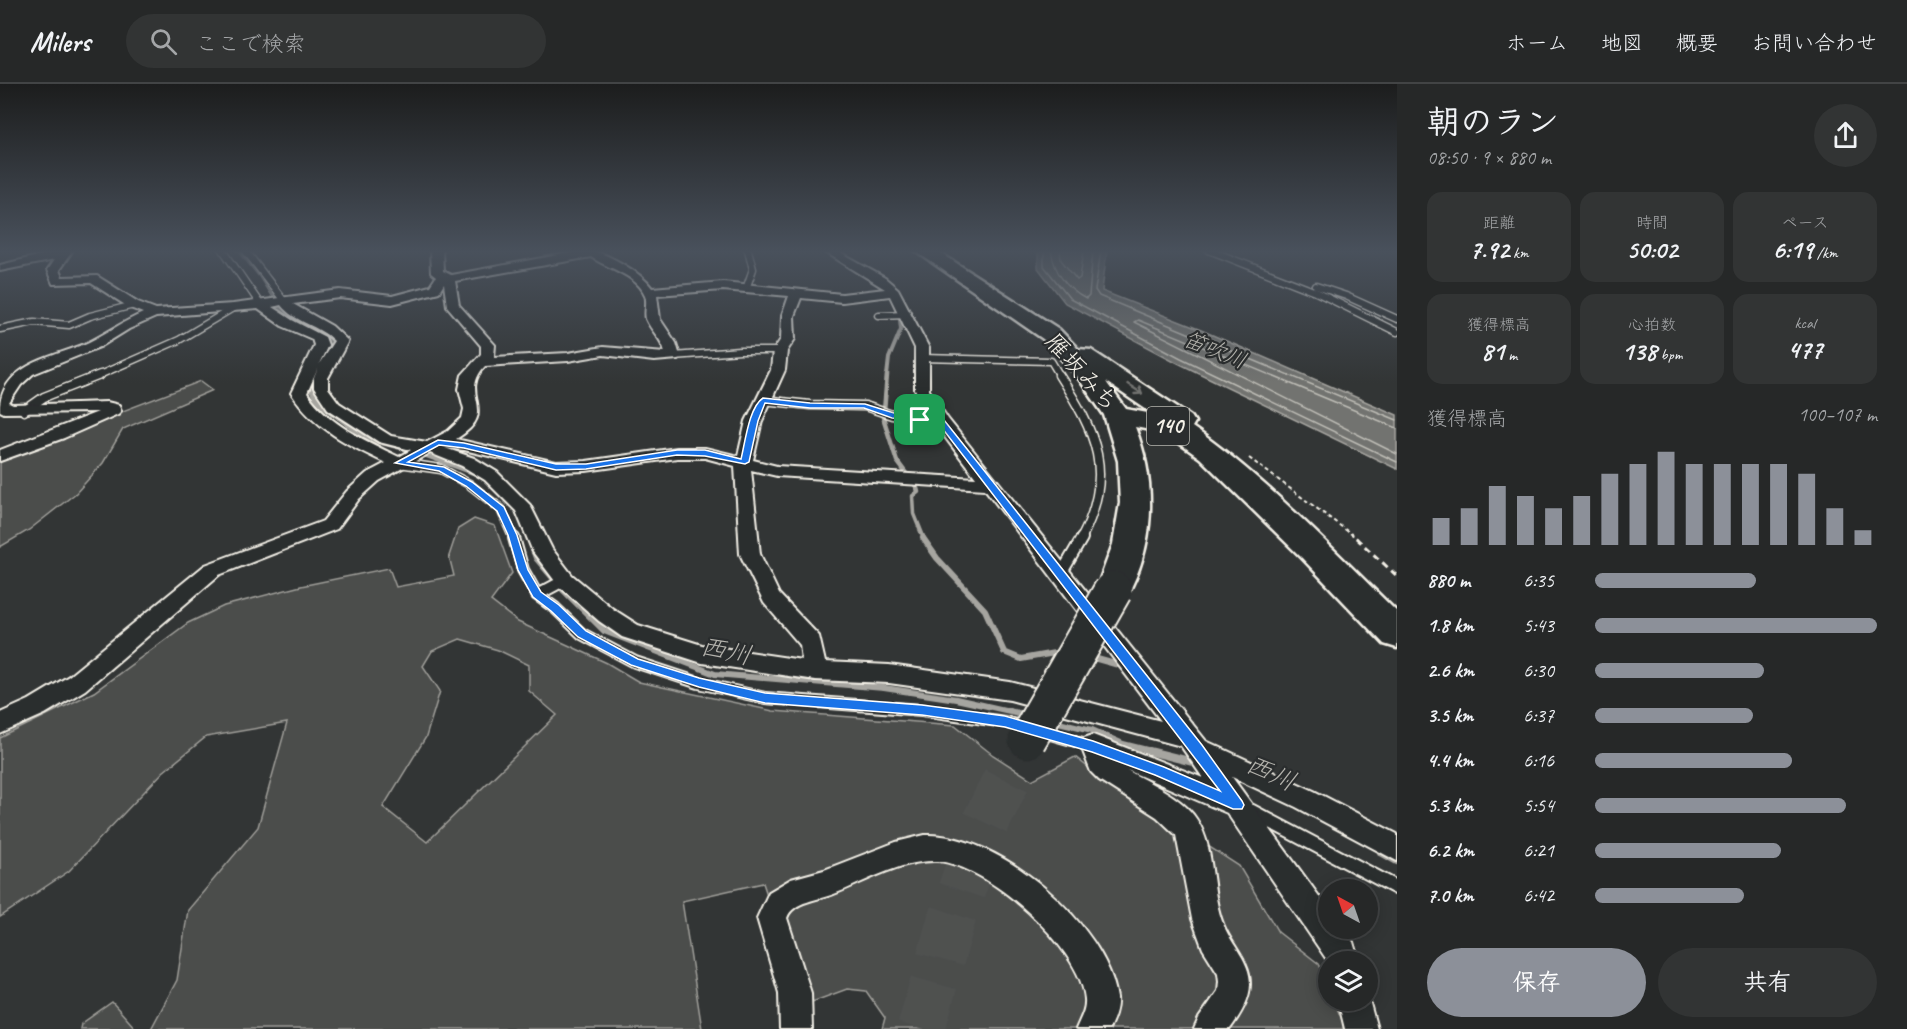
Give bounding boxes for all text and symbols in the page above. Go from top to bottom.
search box [126,14,546,68]
text: Milers [30,24,90,59]
icon: search [147,25,180,58]
text: ここで検索 [195,30,305,58]
text: ホーム [1506,30,1568,56]
text: 地図 [1601,30,1643,56]
text: 概要 [1676,30,1718,56]
text: お問い合わせ [1751,30,1877,56]
text: 朝のラン [1427,101,1559,143]
button: share [1814,104,1877,167]
text: 08:50 · 9 × 880 m [1427,145,1551,170]
text: 距離 [1483,213,1515,233]
text: 時間 [1636,213,1668,233]
text: ペース [1781,213,1829,233]
text: 7.92 [1469,233,1509,266]
text: 50:02 [1626,233,1678,266]
text: 6:19 [1772,233,1813,266]
text: km [1509,243,1529,263]
text: /km [1813,243,1838,263]
text: kcal [1794,313,1816,333]
text: 獲得標高 [1467,315,1531,335]
text: 心拍数 [1628,315,1676,335]
water label: 笛吹川 [1179,325,1251,375]
street label: 雁坂みち [1039,327,1125,417]
text: 477 [1788,333,1822,366]
text: 81 [1481,335,1504,368]
text: 138 [1622,335,1657,368]
text: m [1504,345,1517,365]
text: bpm [1657,345,1682,365]
one-way arrow [1126,384,1143,396]
pin [894,394,945,445]
text: 100–107 m [1798,402,1877,427]
icon: arrive [903,403,936,436]
text: 獲得標高 [1427,406,1507,431]
road number: 140 [1147,407,1189,445]
text: 880 m [1427,568,1470,593]
text: 6:35 [1523,568,1554,593]
text: 1.8 km [1427,613,1474,638]
text: 5:43 [1523,613,1554,638]
water label: 西川 [697,629,755,673]
text: 2.6 km [1427,658,1474,683]
text: 6:30 [1523,658,1554,683]
text: 3.5 km [1427,703,1473,728]
text: 6:37 [1523,703,1554,728]
water label: 西川 [1241,747,1301,799]
text: 4.4 km [1427,748,1474,773]
text: 6:16 [1523,748,1554,773]
text: 5.3 km [1427,793,1473,818]
text: 5:54 [1523,793,1554,818]
text: 6.2 km [1427,838,1474,863]
text: 6:21 [1523,838,1554,863]
north arrow [1318,879,1378,939]
map controls [1318,879,1378,1011]
text: 7.0 km [1427,883,1473,908]
text: 6:42 [1523,883,1554,908]
button: 保存 [1427,948,1646,1017]
button: 共有 [1658,948,1877,1017]
button: layers [1318,951,1378,1011]

